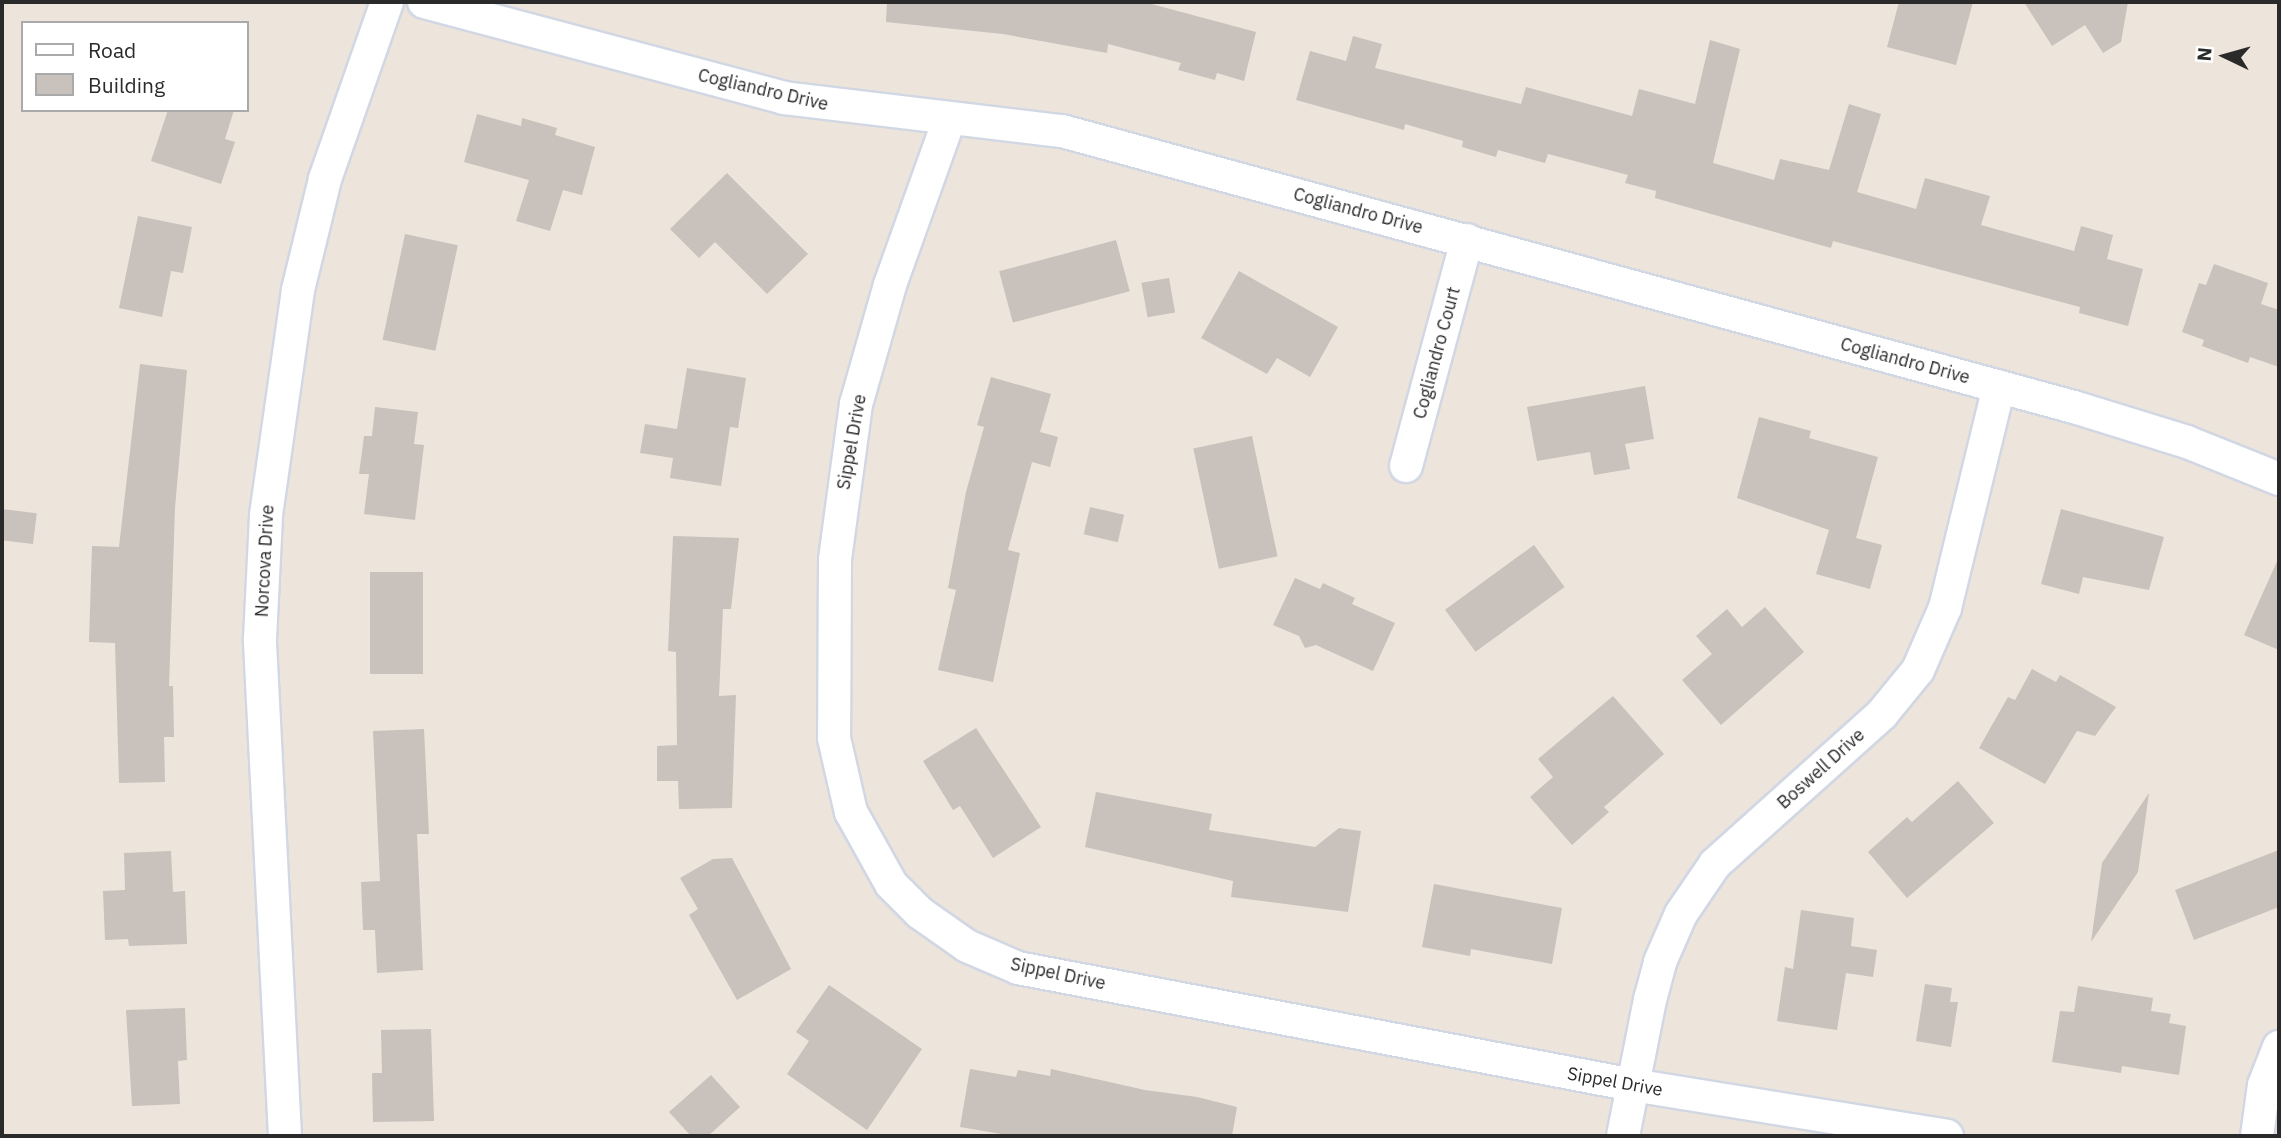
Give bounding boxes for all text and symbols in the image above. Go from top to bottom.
legend [21,21,248,112]
north arrow [2190,21,2260,91]
text: Road [88,36,136,64]
text: N [2192,46,2217,62]
street label: Cogliandro Drive [696,65,830,115]
text: Building [88,71,165,99]
street label: Cogliandro Drive [1291,183,1425,239]
street label: Cogliandro Court [1409,285,1465,421]
street label: Cogliandro Drive [1838,333,1972,389]
street label: Sippel Drive [833,393,871,491]
street label: Norcova Drive [251,504,279,618]
street label: Boswell Drive [1773,724,1869,814]
street label: Sippel Drive [1008,953,1108,995]
street label: Sippel Drive [1566,1063,1664,1101]

